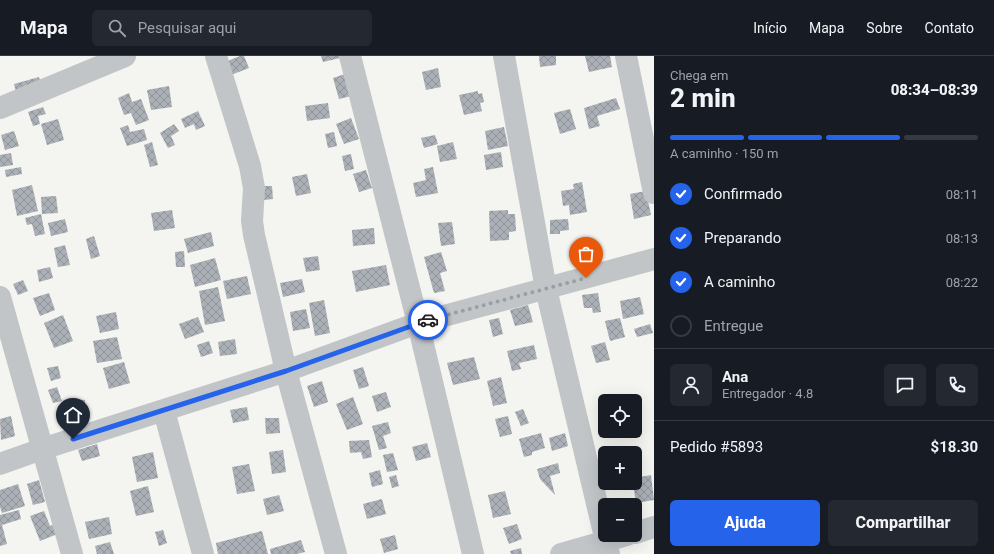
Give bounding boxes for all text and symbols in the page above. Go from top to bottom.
search box [92,10,372,46]
text: Mapa [20,16,68,39]
icon: search [106,17,128,39]
text: Pesquisar aqui [138,19,236,37]
text: Início [753,20,787,36]
text: Mapa [809,20,844,36]
text: Sobre [866,20,903,36]
text: Contato [925,20,974,36]
text: Chega em [670,68,728,83]
text: 08:34–08:39 [891,81,978,99]
text: 2 min [670,83,736,113]
text: A caminho · 150 m [670,146,778,161]
icon: check [670,183,692,205]
text: Confirmado [704,185,782,203]
text: 08:11 [946,187,978,202]
icon: check [670,227,692,249]
text: Preparando [704,229,781,247]
text: 08:13 [946,231,978,246]
pin [569,237,603,278]
icon: bag [575,243,597,265]
icon: check [670,271,692,293]
text: A caminho [704,273,775,291]
text: 08:22 [946,275,978,290]
courier [408,300,448,340]
icon: car [417,309,439,331]
text: Entregue [704,317,763,335]
button: person [670,364,712,406]
button: chat [884,364,926,406]
button: phone [936,364,978,406]
text: Ana [722,368,748,386]
text: Entregador · 4.8 [722,386,813,401]
map controls [598,394,642,542]
button: locate [598,394,642,438]
pin [56,398,90,439]
icon: home [62,404,84,426]
text: Pedido #5893 [670,438,763,456]
text: $18.30 [931,438,978,456]
button: + [598,446,642,490]
button: − [598,498,642,542]
button: Ajuda [670,500,820,546]
button: Compartilhar [828,500,978,546]

